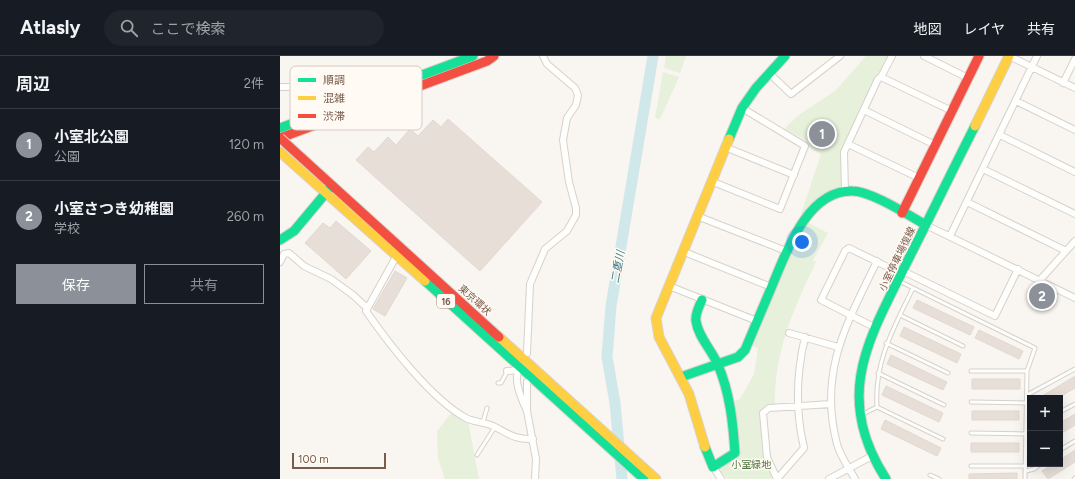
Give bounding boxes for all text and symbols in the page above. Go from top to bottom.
search box [104,10,384,46]
text: Atlasly [20,16,80,39]
icon: search [118,17,140,39]
text: ここで検索 [150,20,226,38]
text: 地図 [913,21,941,38]
text: レイヤ [963,21,1005,38]
text: 共有 [1027,21,1055,38]
legend [290,66,422,130]
text: 周辺 [16,74,50,94]
text: 順調 [323,74,345,87]
text: 2件 [244,76,264,91]
text: 混雑 [323,92,345,105]
text: 渋滞 [323,110,345,123]
pin: 1 [809,119,835,149]
text: 小室北公園 [54,128,129,146]
text: 1 [26,137,32,152]
text: 120 m [229,137,264,152]
text: 公園 [54,149,80,164]
text: 小室さつき幼稚園 [54,200,174,218]
text: 2 [25,209,33,224]
text: 260 m [227,209,264,224]
text: 学校 [54,221,80,236]
street label: 小室停車場復線 [876,225,918,293]
your location [792,232,812,252]
water label: 二重川 [609,249,627,284]
button: 保存 [16,264,136,304]
button: 共有 [144,264,264,304]
pin: 2 [1029,281,1055,311]
street label: 東京環状 [456,282,494,318]
road number: 16 [437,294,455,308]
map controls [1027,395,1063,467]
button: + [1027,395,1063,431]
button: − [1027,431,1063,467]
scale bar [292,451,386,470]
text: 100 m [298,453,329,466]
park label: 小室緑地 [731,458,772,471]

